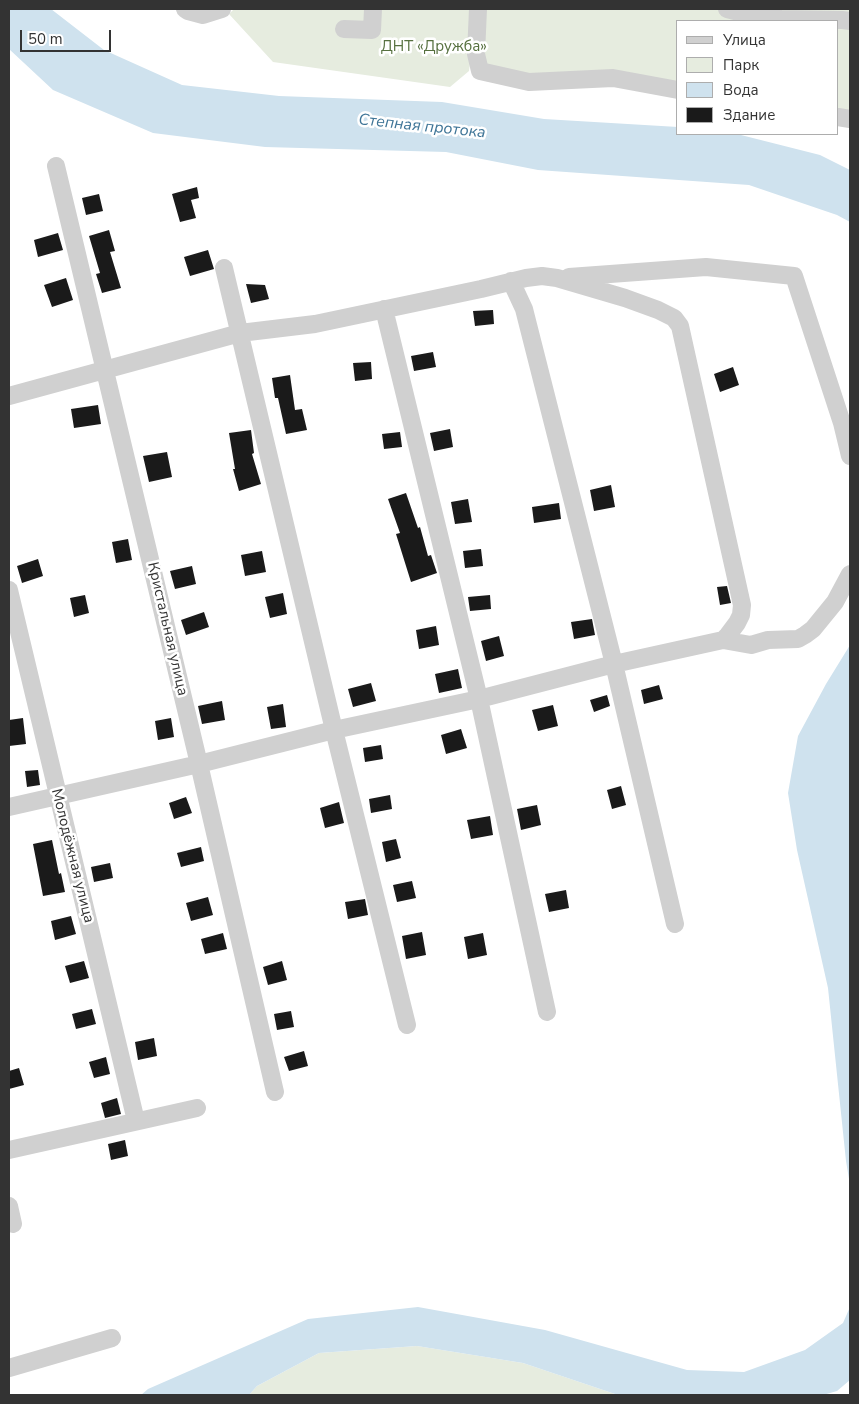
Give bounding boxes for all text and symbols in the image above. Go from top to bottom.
scale bar [22,20,114,52]
legend [676,20,839,135]
text: 50 m [28,29,63,49]
text: Улица [723,30,766,50]
park label: ДНТ «Дружба» [381,38,487,56]
text: Парк [723,55,759,75]
text: Вода [723,80,759,100]
text: Здание [723,105,775,125]
water label: Степная протока [358,111,486,143]
street label: Кристальная улица [143,561,191,697]
street label: Молодёжная улица [47,787,97,925]

